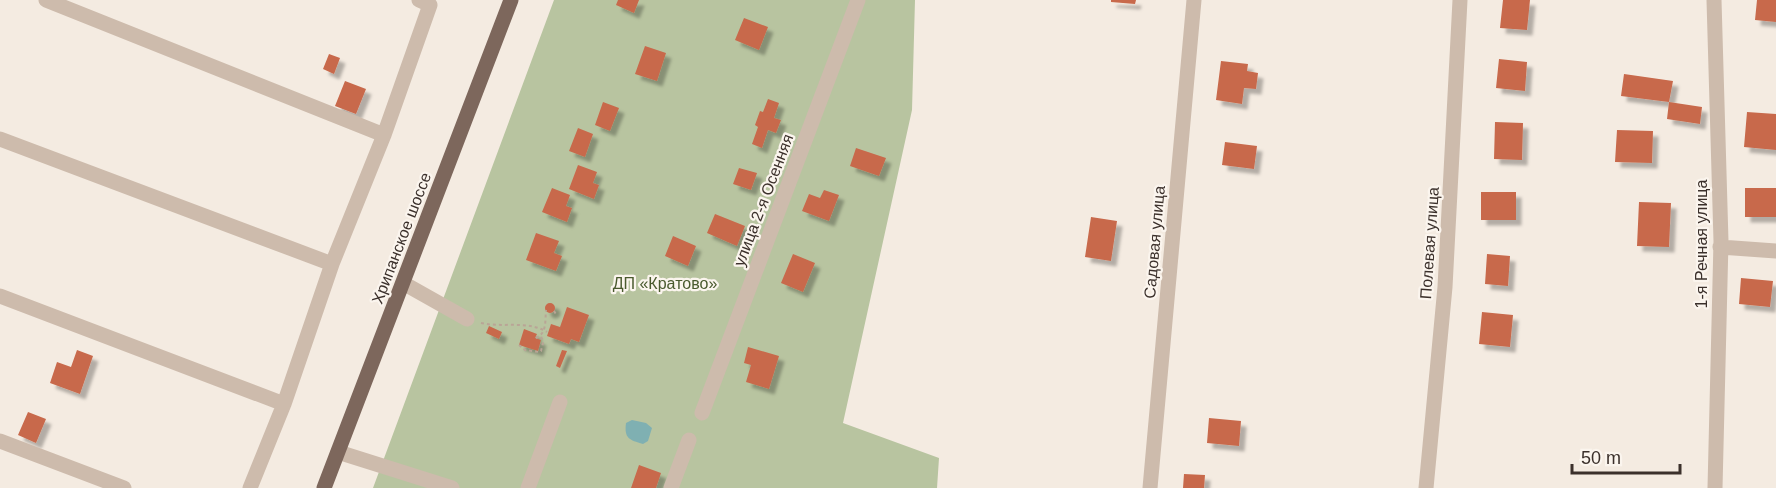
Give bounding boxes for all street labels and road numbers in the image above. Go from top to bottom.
street label: улица 2-я Осенняя [730,132,797,269]
street label: Хрипанское шоссе [369,170,434,306]
street label: 1-я Речная улица [1693,179,1710,308]
street label: Садовая улица [1141,185,1168,299]
street label: Полевая улица [1417,186,1442,300]

